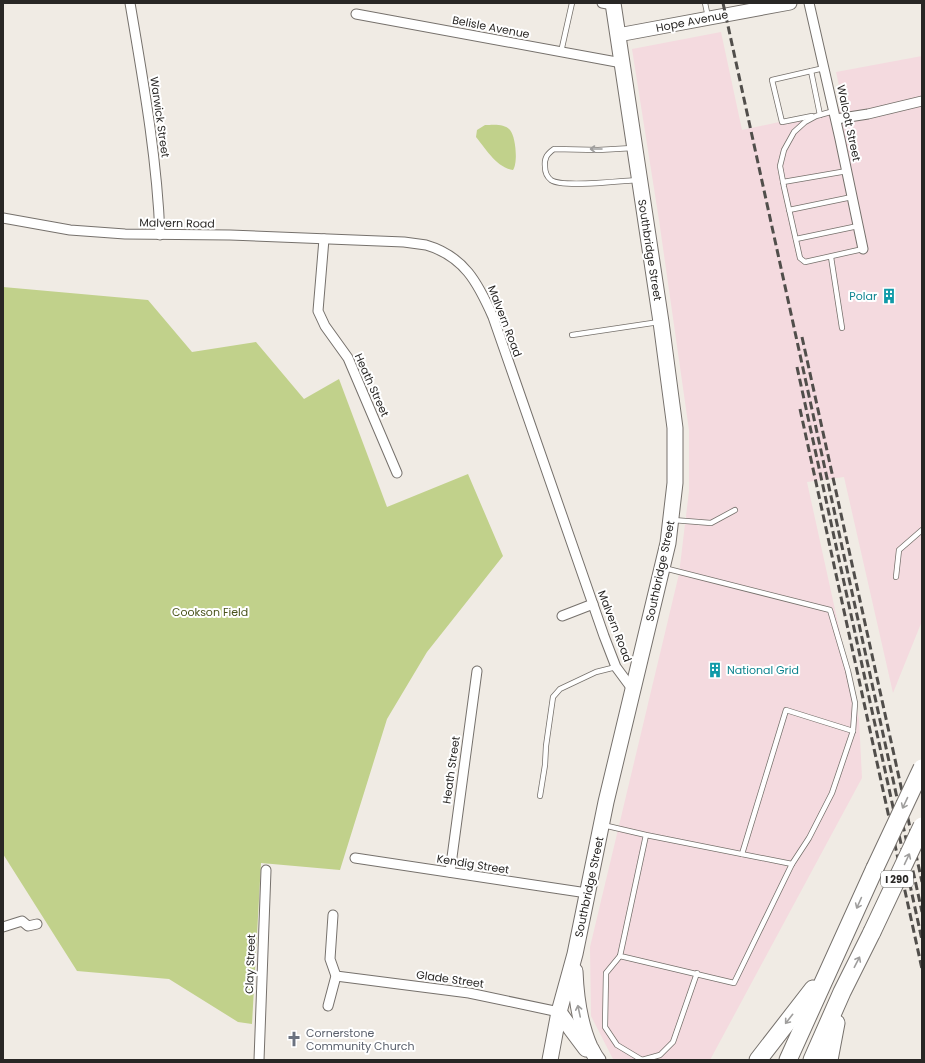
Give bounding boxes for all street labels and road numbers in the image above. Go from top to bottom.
street label: Hope Avenue [655,6,730,36]
street label: Belisle Avenue [451,12,531,42]
street label: Warwick Street [146,76,174,158]
street label: Walcott Street [833,83,865,163]
street label: Southbridge Street [634,198,666,302]
street label: Malvern Road [139,214,215,232]
street label: Malvern Road [484,283,526,359]
street label: Heath Street [351,351,393,419]
street label: Southbridge Street [642,519,678,623]
street label: Malvern Road [594,588,636,664]
street label: Heath Street [438,735,464,805]
street label: Southbridge Street [571,835,607,939]
street label: Kendig Street [436,850,510,878]
road number: I 290 [881,871,913,887]
street label: Clay Street [241,934,259,994]
street label: Glade Street [415,966,485,992]

